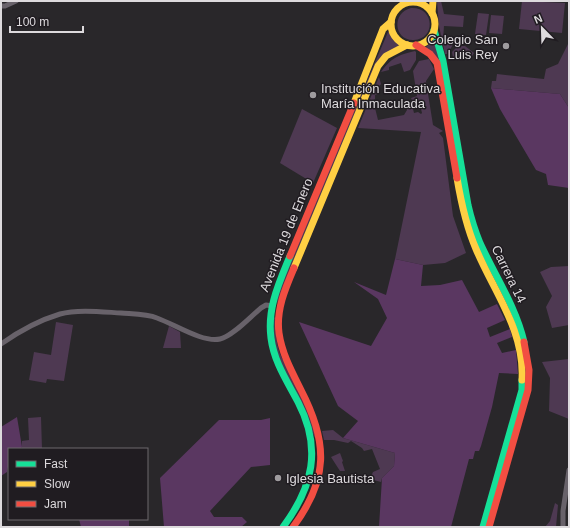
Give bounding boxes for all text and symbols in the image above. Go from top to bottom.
scale bar [10,8,83,34]
north arrow [522,8,562,48]
text: N [532,12,544,26]
text: 100 m [16,15,49,29]
place label: Colegio San Luis Rey [427,32,499,62]
marker: Colegio San Luis Rey [501,41,511,51]
place label: Institución Educativa María Inmaculada [321,81,441,111]
marker: Institución Educativa María Inmaculada [308,90,318,100]
street label: Avenida 19 de Enero [256,176,316,294]
street label: Carrera 14 [489,243,529,305]
legend [8,448,148,520]
text: Fast [44,457,68,471]
place label: Iglesia Bautista [286,471,375,486]
marker: Iglesia Bautista [273,473,283,483]
text: Slow [44,477,70,491]
text: Jam [44,497,67,511]

